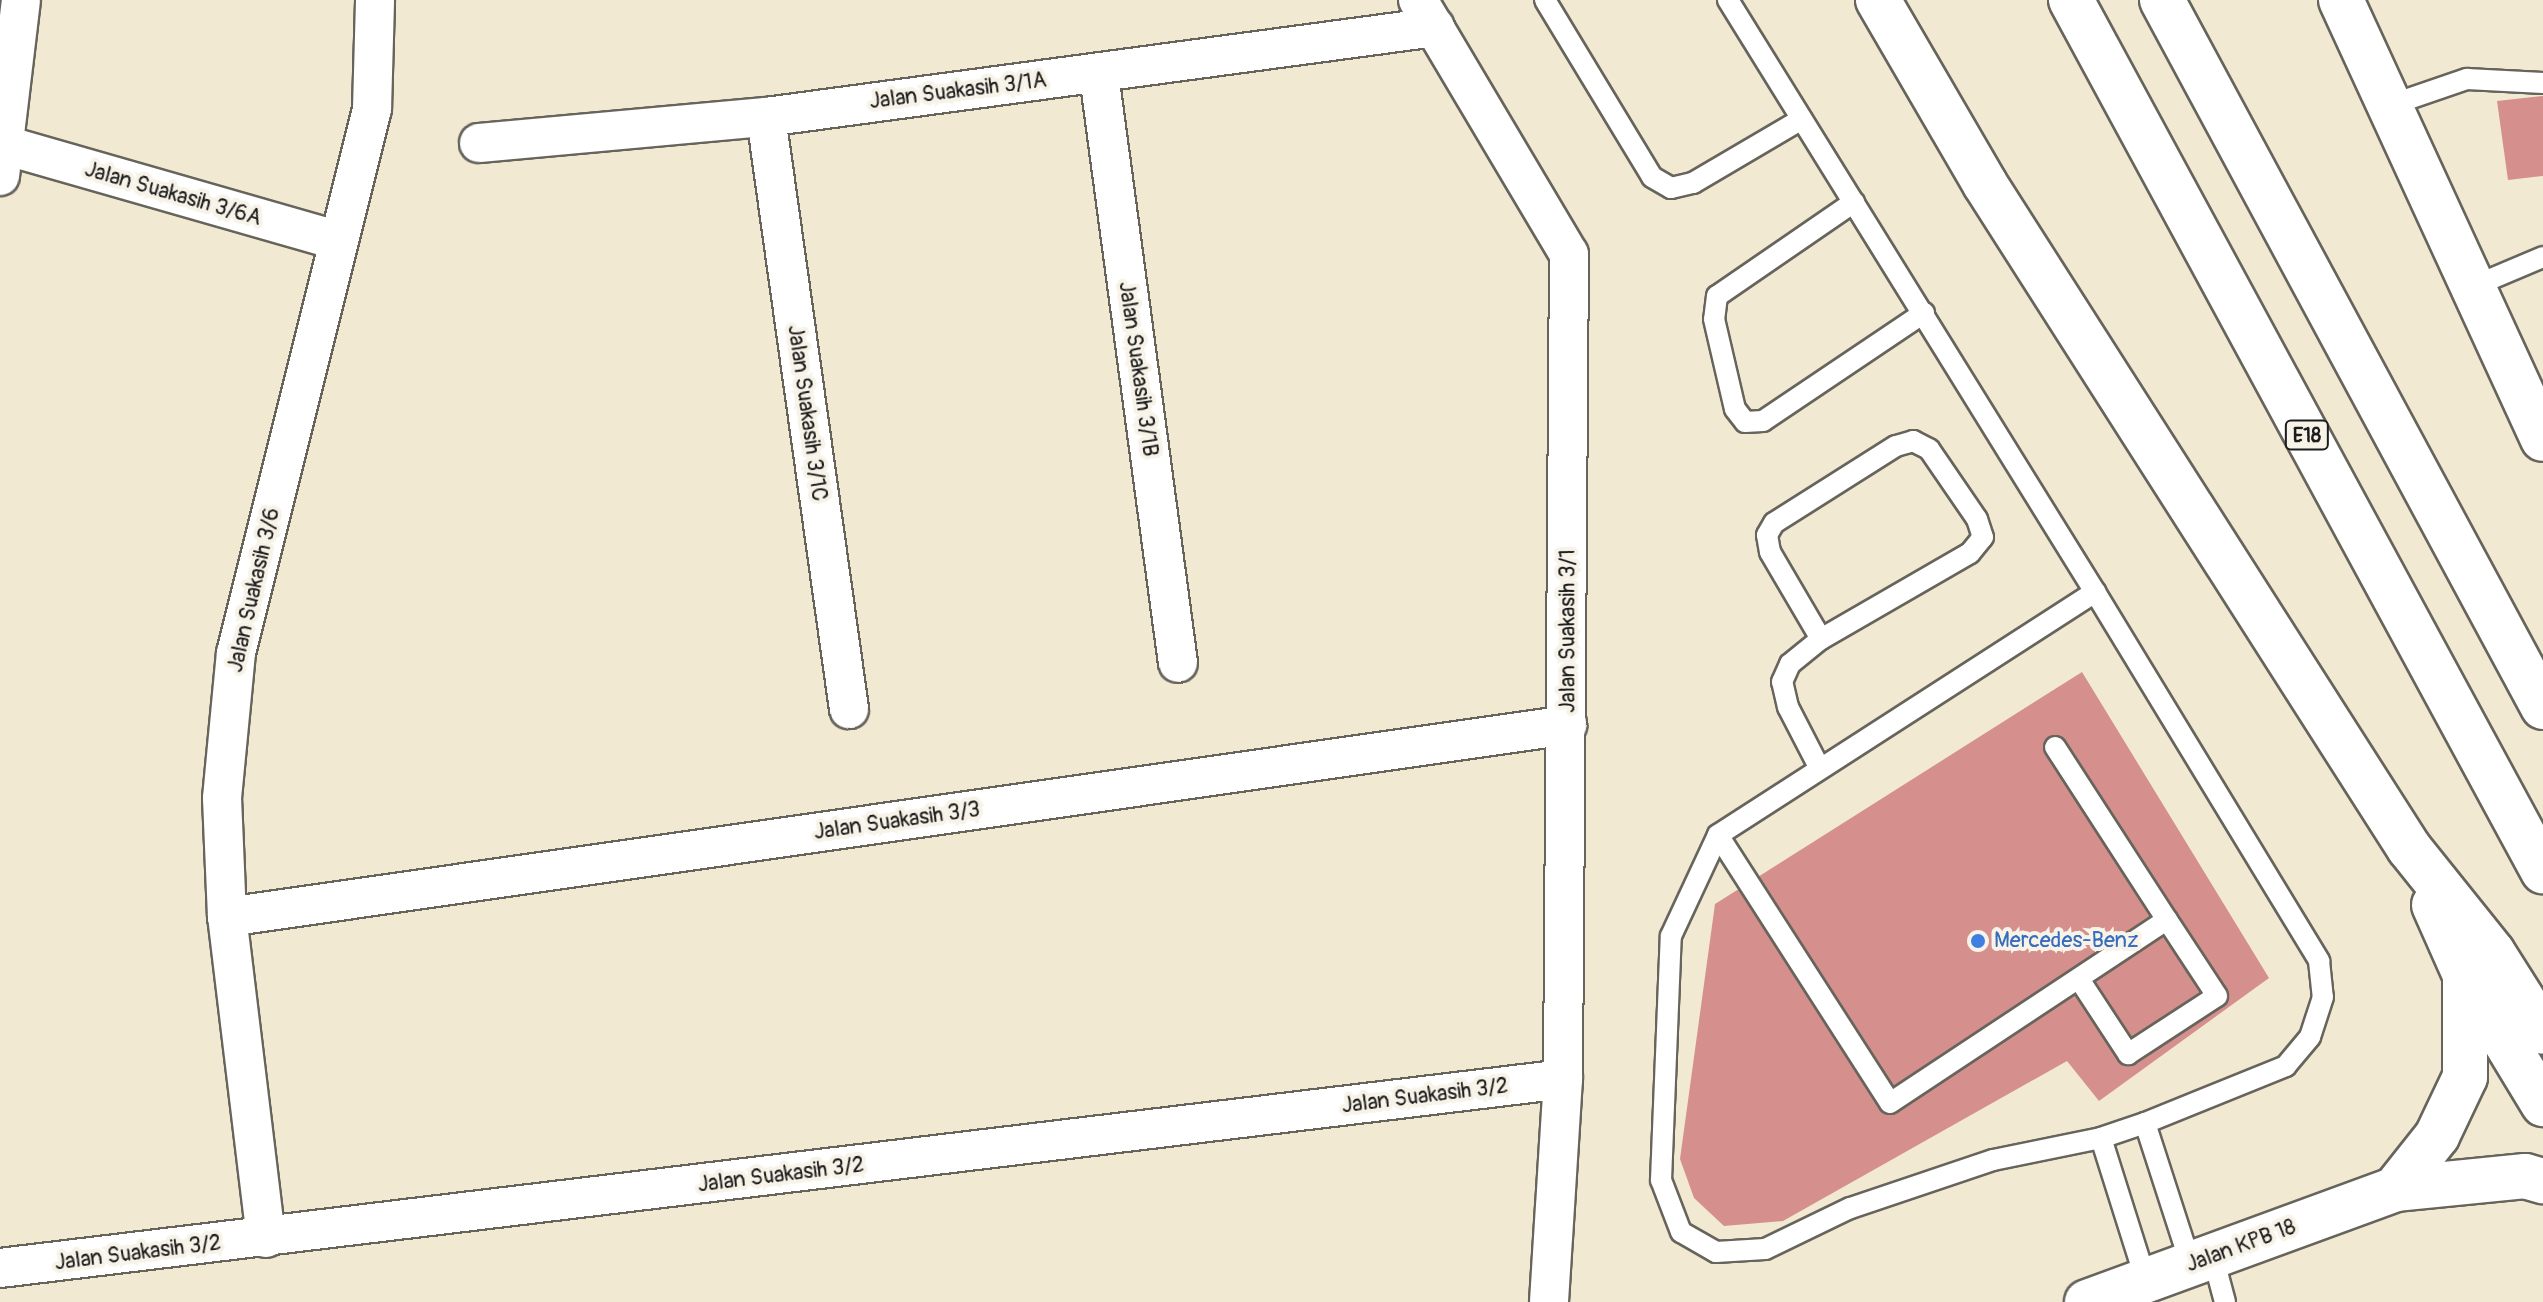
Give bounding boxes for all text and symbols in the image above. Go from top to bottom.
street label: Jalan Suakasih 3/1A [868,67,1048,115]
street label: Jalan Suakasih 3/6A [82,156,264,232]
street label: Jalan Suakasih 3/1B [1113,280,1163,458]
street label: Jalan Suakasih 3/1C [782,323,832,503]
road number: E18 [2283,419,2331,451]
street label: Jalan Suakasih 3/6 [222,505,286,675]
street label: Jalan Suakasih 3/1 [1555,549,1581,713]
street label: Jalan Suakasih 3/3 [812,796,982,846]
place label: Mercedes-Benz [1994,928,2138,954]
marker: Mercedes-Benz [1969,932,1987,950]
street label: Jalan Suakasih 3/2 [1340,1073,1510,1119]
street label: Jalan Suakasih 3/2 [696,1152,866,1198]
street label: Jalan KPB 18 [2182,1214,2300,1278]
street label: Jalan Suakasih 3/2 [53,1230,223,1276]

